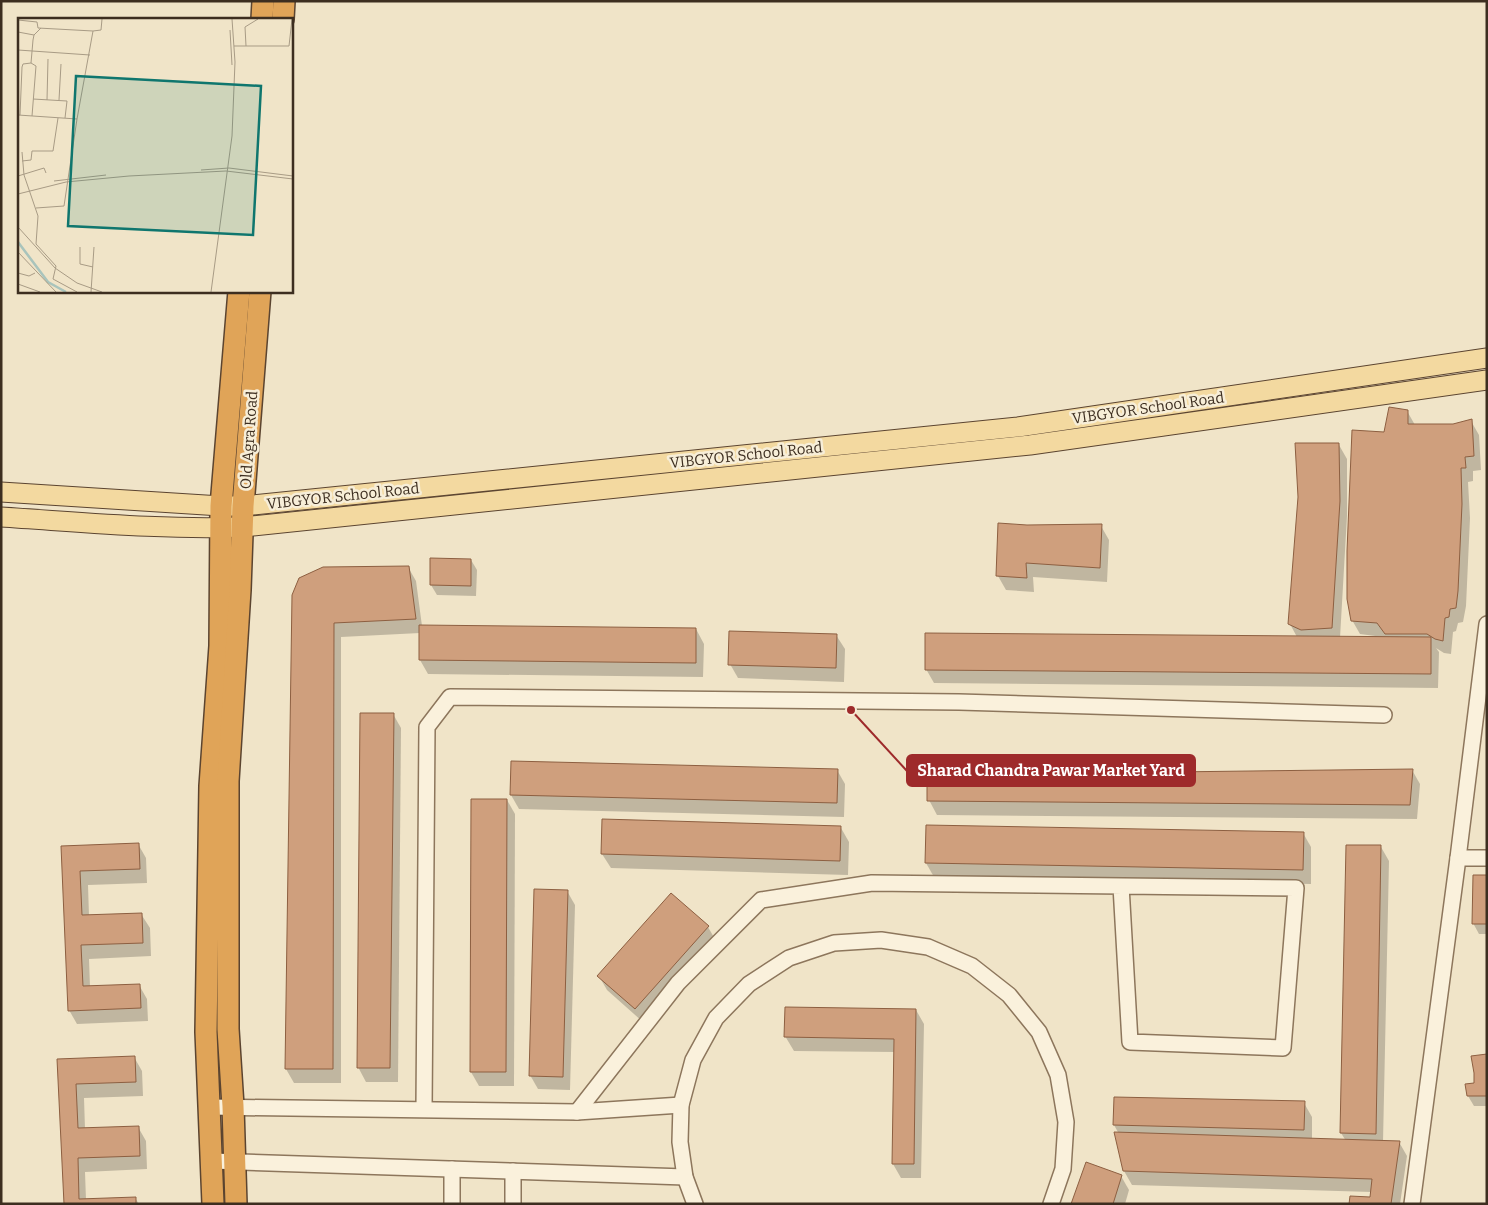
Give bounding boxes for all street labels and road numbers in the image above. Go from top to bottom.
street label: VIBGYOR School Road [1071,388,1225,428]
street label: Old Agra Road [237,390,261,490]
street label: VIBGYOR School Road [669,438,823,472]
street label: VIBGYOR School Road [266,479,420,513]

